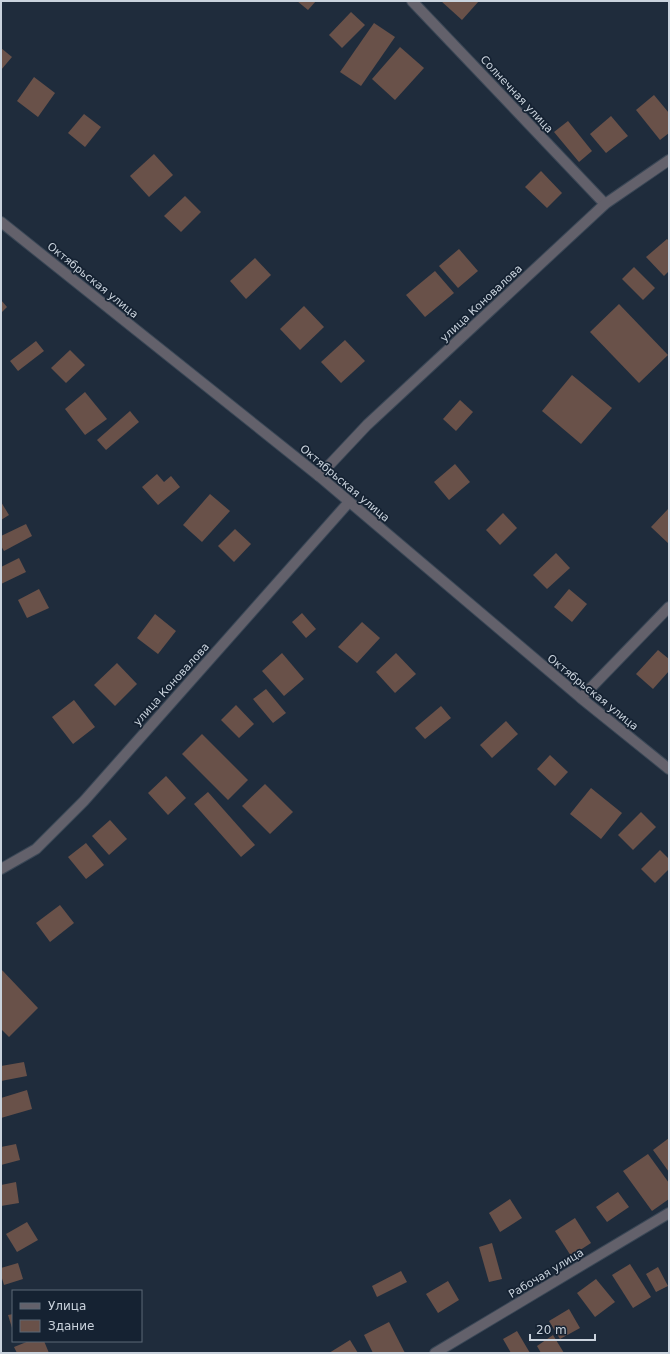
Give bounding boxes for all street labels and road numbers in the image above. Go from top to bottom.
street label: Солнечная улица [477,53,556,136]
street label: Октябрьская улица [45,240,141,321]
street label: улица Коновалова [438,262,525,345]
street label: Октябрьская улица [297,442,392,525]
street label: улица Коновалова [131,640,212,728]
street label: Октябрьская улица [545,652,641,733]
street label: Рабочая улица [506,1246,586,1301]

